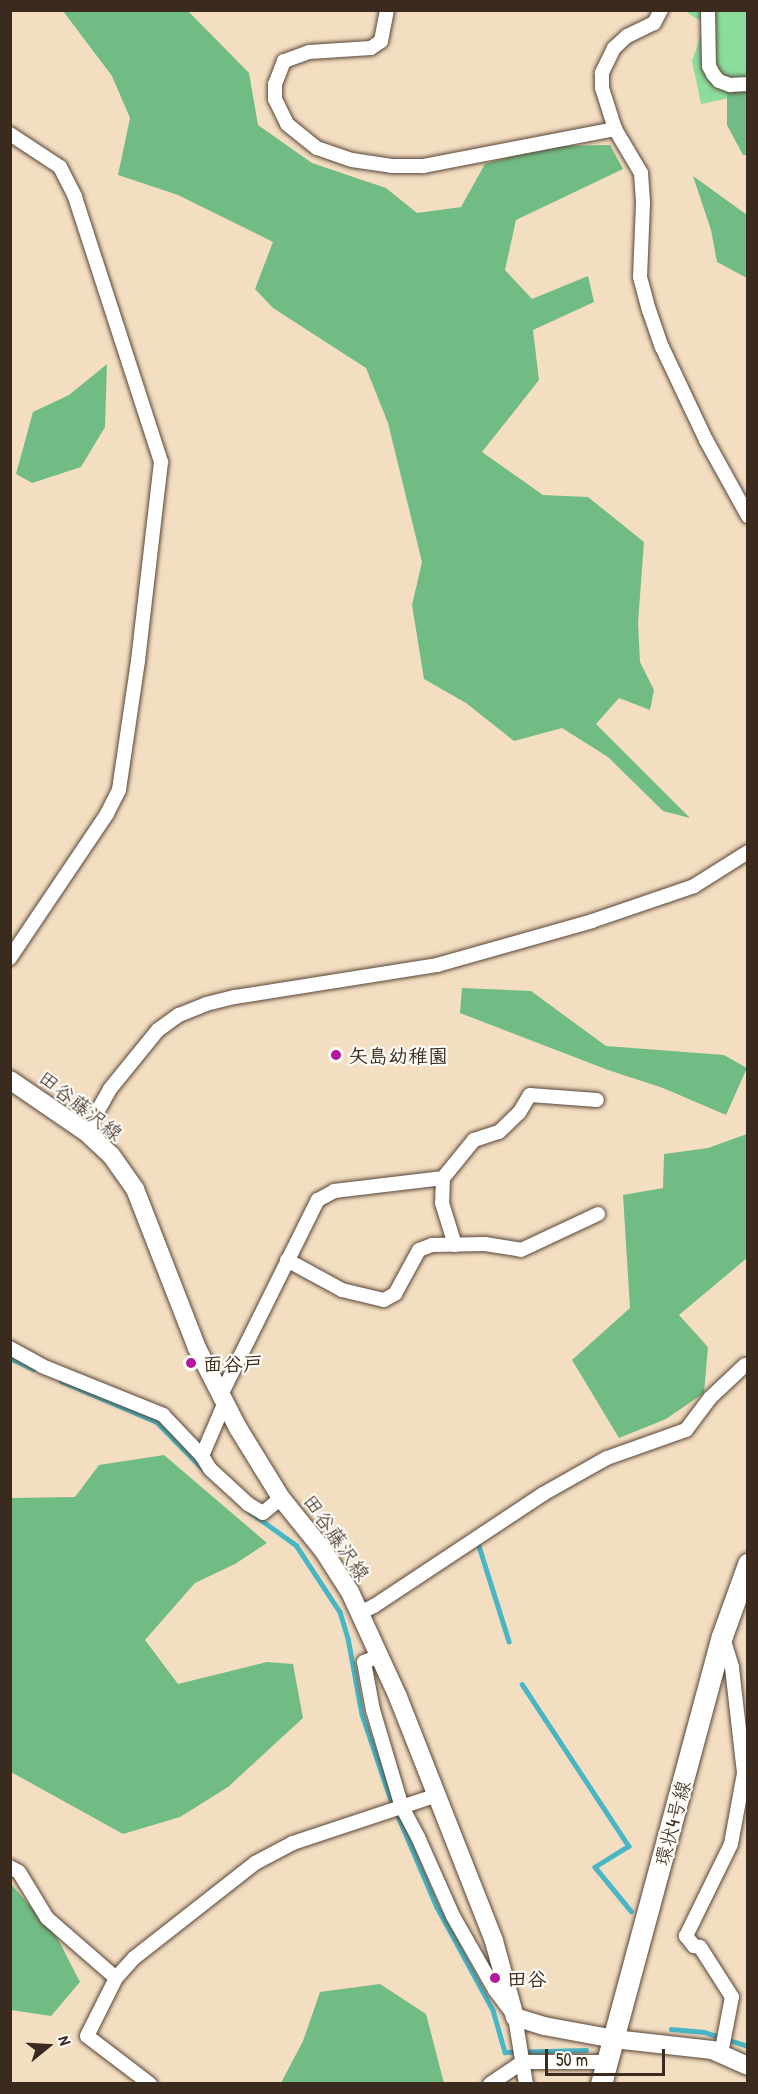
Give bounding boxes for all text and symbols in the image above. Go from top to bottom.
place label: 矢島幼稚園 [348,1043,448,1067]
marker: 矢島幼稚園 [329,1048,343,1062]
street label: 田谷藤沢線 [34,1065,128,1145]
place label: 面谷戸 [203,1351,263,1375]
marker: 面谷戸 [184,1356,198,1370]
street label: 田谷藤沢線 [298,1489,376,1585]
street label: 環状4号線 [649,1778,695,1868]
place label: 田谷 [507,1966,547,1990]
marker: 田谷 [488,1971,502,1985]
north arrow [18,2016,78,2076]
text: N [53,2033,77,2048]
scale bar [548,2037,668,2075]
text: 50 m [556,2047,588,2072]

